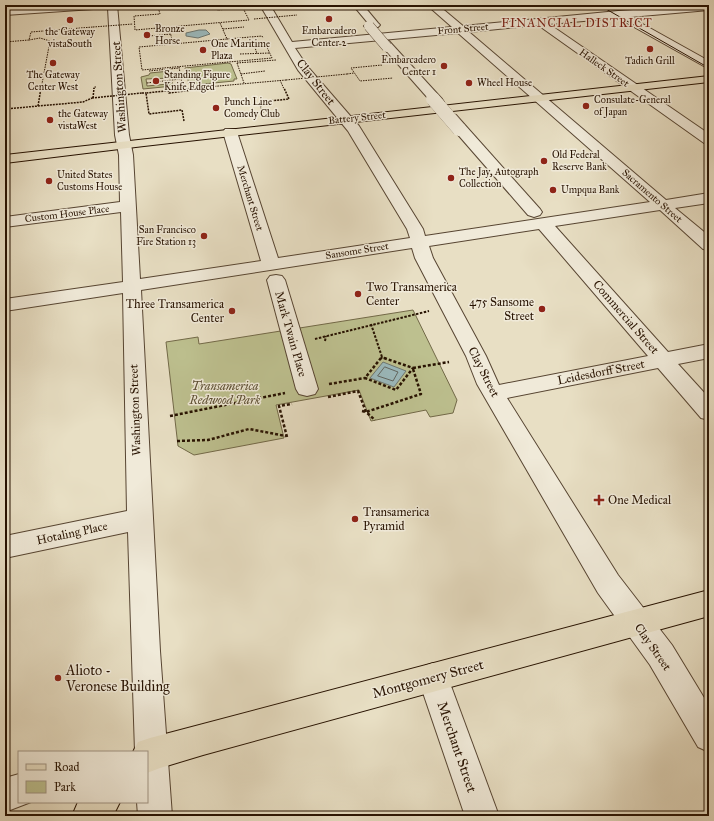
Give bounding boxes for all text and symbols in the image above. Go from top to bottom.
marker: Embarcadero Center 2 [324,14,334,24]
marker: the Gateway vistaSouth [65,15,75,25]
district label: FINANCIAL DISTRICT [501,16,653,30]
street label: Front Street [437,21,489,37]
place label: Bronze Horse [155,23,185,47]
place label: Embarcadero Center 2 [302,25,356,49]
place label: the Gateway vistaSouth [45,26,95,50]
marker: Bronze Horse [142,30,152,40]
place label: One Maritime Plaza [211,38,270,62]
street label: Washington Street [109,40,130,133]
marker: Tadich Grill [645,44,655,54]
marker: One Maritime Plaza [198,45,208,55]
street label: Halleck Street [577,46,632,90]
place label: Embarcadero Center 1 [381,54,436,78]
place label: Tadich Grill [625,55,675,67]
street label: Clay Street [294,56,339,108]
marker: The Gateway Center West [48,58,58,68]
marker: Embarcadero Center 1 [439,61,449,71]
place label: The Gateway Center West [26,69,80,93]
place label: Standing Figure Knife Edged [164,69,230,93]
marker: Standing Figure Knife Edged [151,76,161,86]
place label: Wheel House [477,77,532,89]
marker: Wheel House [464,78,474,88]
place label: Consulate-General of Japan [594,94,671,119]
place label: Punch Line Comedy Club [224,96,280,120]
marker: Consulate-General of Japan [581,101,591,111]
marker: Punch Line Comedy Club [211,103,221,113]
place label: the Gateway vistaWest [57,108,108,132]
street label: Battery Street [328,109,387,127]
marker: the Gateway vistaWest [45,115,55,125]
place label: Old Federal Reserve Bank [552,149,607,173]
marker: Old Federal Reserve Bank [539,156,549,166]
street label: Merchant Street [234,164,266,233]
place label: The Jay, Autograph Collection [459,166,539,190]
street label: Sacramento Street [619,167,685,226]
place label: United States Customs House [57,169,122,193]
marker: The Jay, Autograph Collection [446,173,456,183]
marker: United States Customs House [44,176,54,186]
place label: Umpqua Bank [561,184,620,197]
marker: Umpqua Bank [548,185,558,195]
street label: Custom House Place [24,203,110,225]
place label: San Francisco Fire Station 13 [136,224,196,248]
marker: San Francisco Fire Station 13 [199,231,209,241]
street label: Sansome Street [325,240,390,262]
street label: Commercial Street [590,277,662,357]
place label: Two Transamerica Center [366,280,458,308]
street label: Mark Twain Place [272,289,310,379]
marker: Two Transamerica Center [353,289,363,299]
place label: 475 Sansome Street [469,295,535,323]
place label: Three Transamerica Center [126,297,225,325]
marker: 475 Sansome Street [537,304,547,314]
marker: Three Transamerica Center [227,306,237,316]
street label: Clay Street [465,345,503,400]
street label: Leidesdorff Street [556,357,647,387]
street label: Washington Street [126,363,145,456]
park label: Transamerica Redwood Park [189,379,261,407]
place label: One Medical [608,493,672,507]
marker: One Medical [593,494,605,506]
place label: Transamerica Pyramid [363,505,430,533]
marker: Transamerica Pyramid [350,514,360,524]
street label: Hotaling Place [35,519,109,548]
street label: Clay Street [632,621,675,674]
street label: Montgomery Street [370,656,486,702]
place label: Alioto - Veronese Building [65,662,170,695]
marker: Alioto - Veronese Building [53,673,63,683]
street label: Merchant Street [433,699,481,795]
legend [18,751,148,803]
text: Road [54,760,80,774]
text: Park [54,780,76,794]

